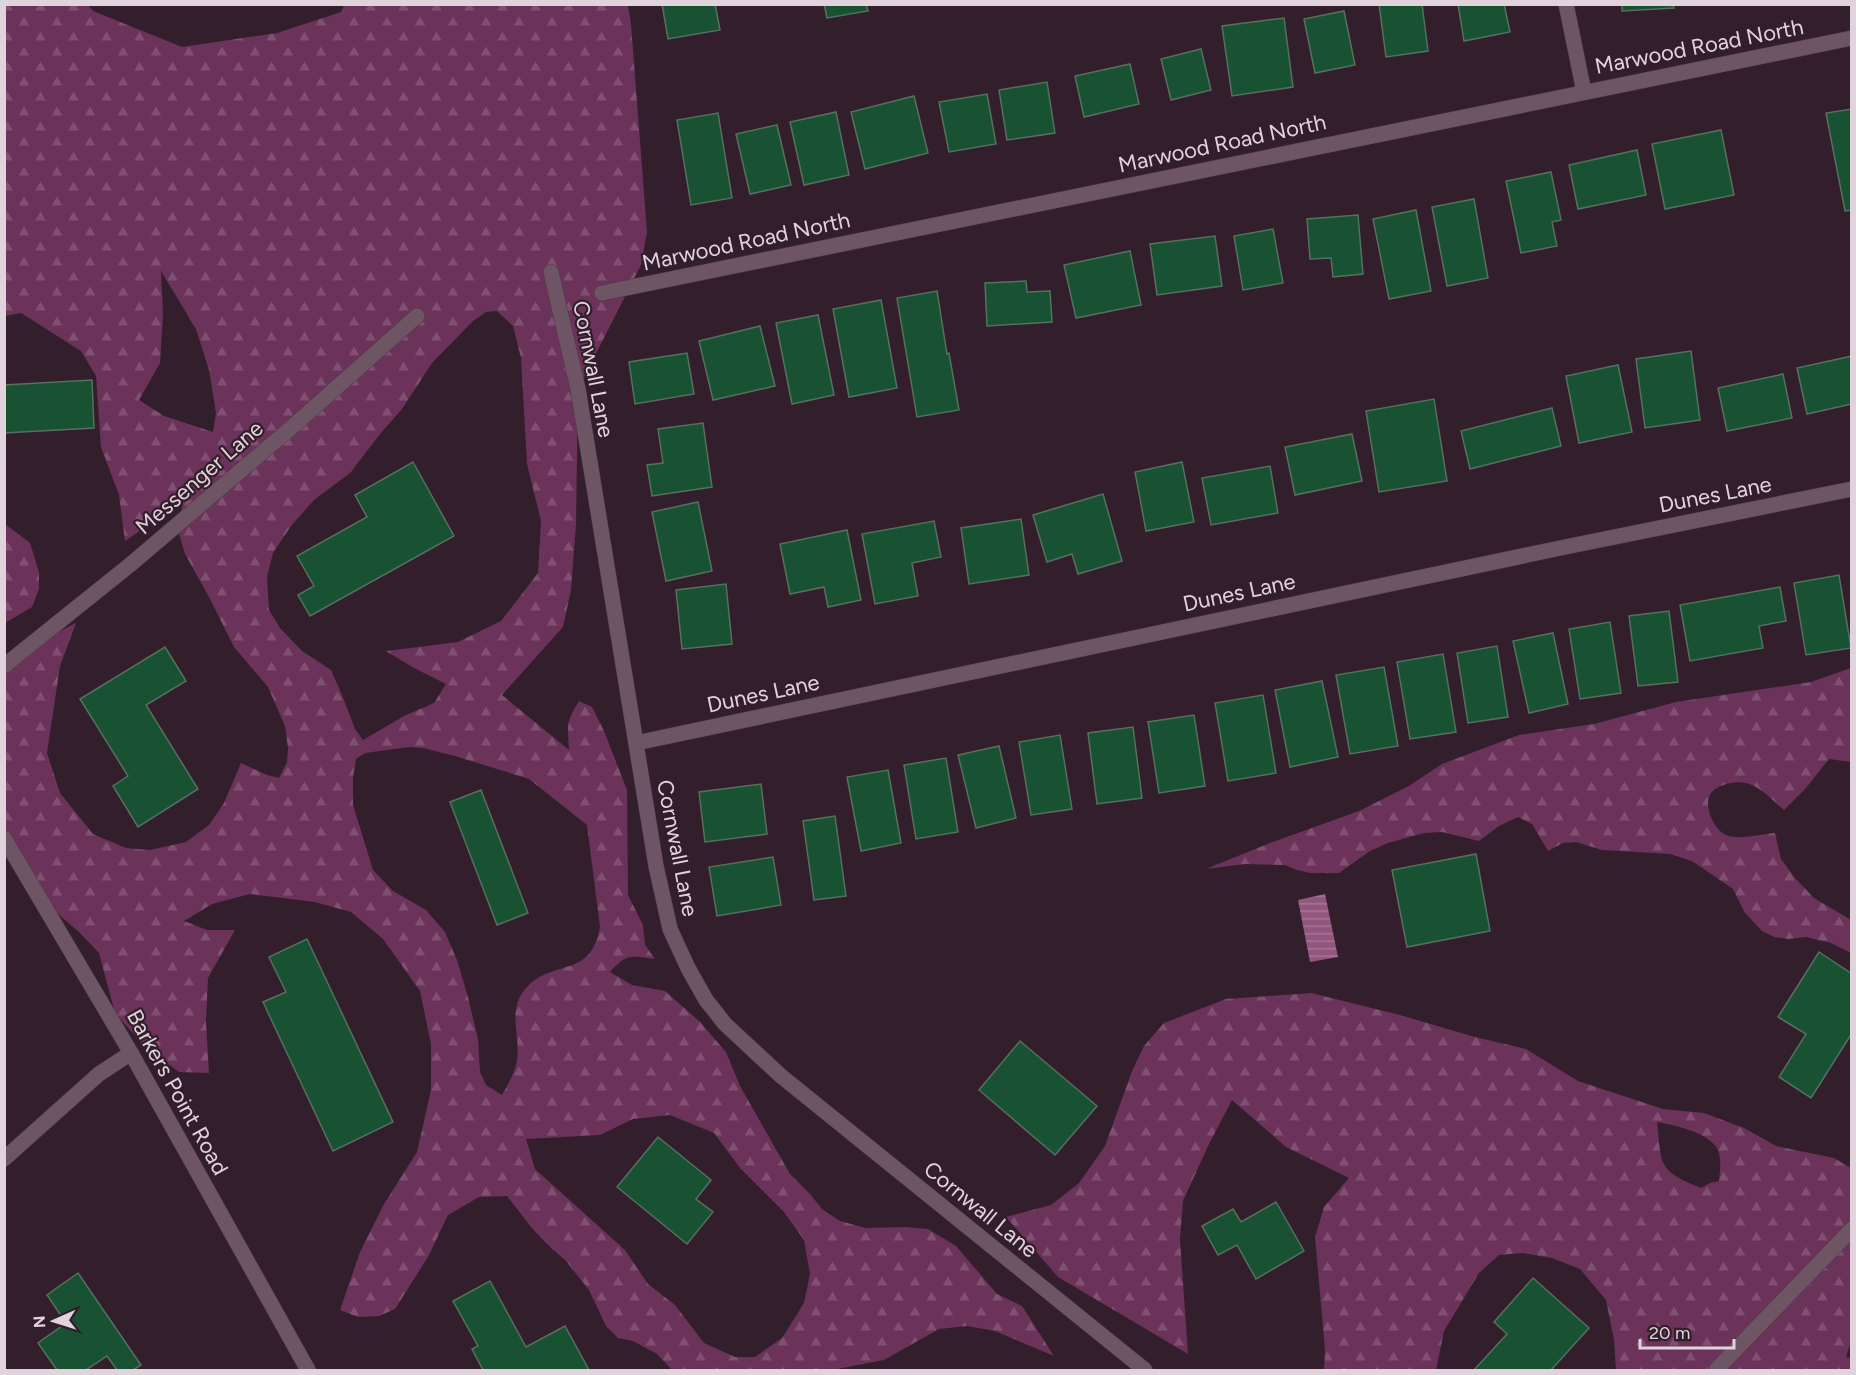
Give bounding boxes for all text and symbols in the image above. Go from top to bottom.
street label: Marwood Road North [1592,13,1806,80]
street label: Marwood Road North [1116,108,1329,179]
street label: Marwood Road North [640,206,853,277]
street label: Cornwall Lane [567,299,620,440]
street label: Messenger Lane [130,415,269,540]
street label: Dunes Lane [1656,470,1774,519]
street label: Dunes Lane [1180,567,1298,618]
street label: Dunes Lane [704,668,822,719]
street label: Cornwall Lane [651,778,704,919]
street label: Barkers Point Road [121,1005,234,1180]
street label: Cornwall Lane [918,1155,1043,1263]
north arrow [24,1291,84,1351]
scale bar [1640,1312,1734,1350]
text: N [30,1315,49,1328]
text: 20 m [1649,1322,1690,1344]

